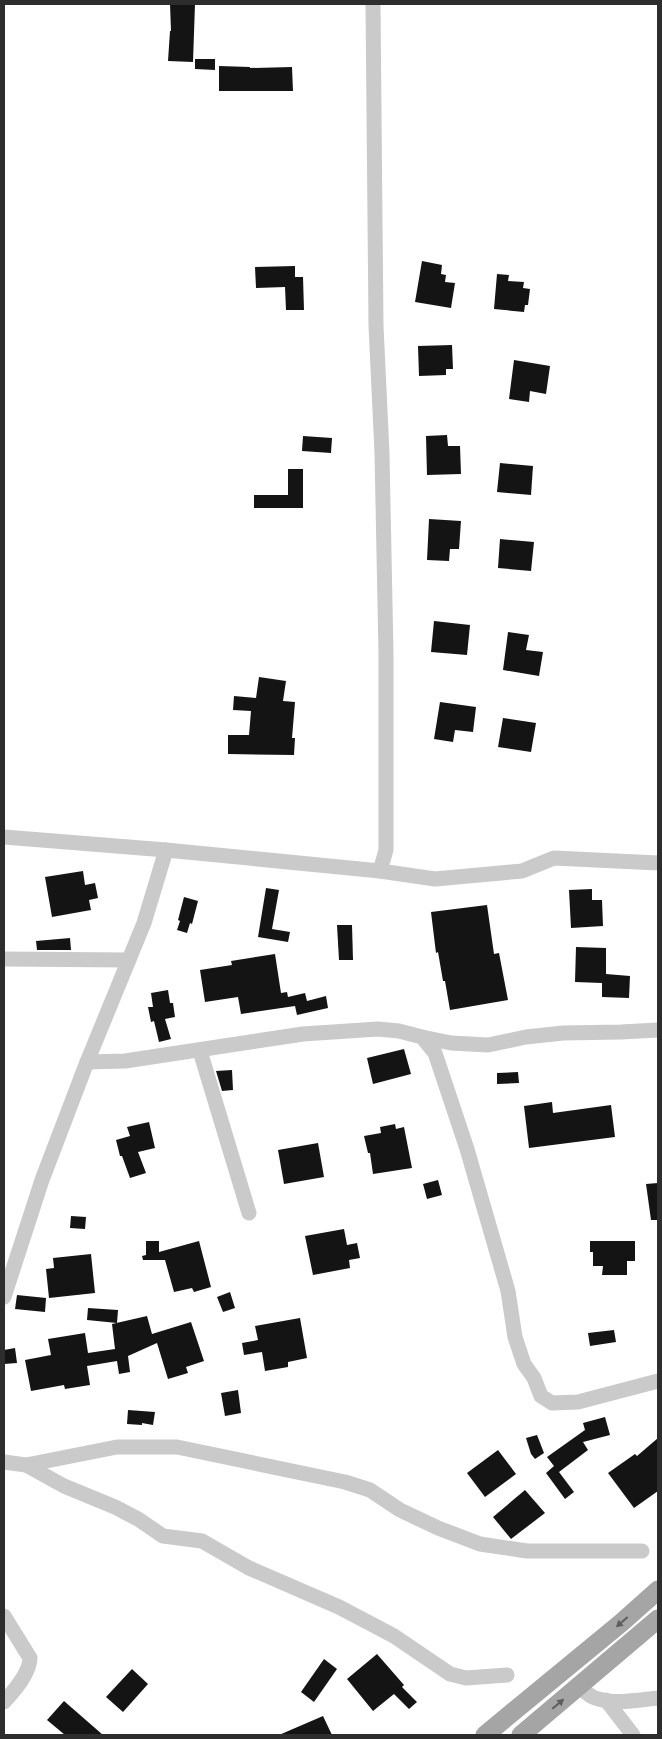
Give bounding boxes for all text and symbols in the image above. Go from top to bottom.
one-way arrow [615,1617,628,1628]
one-way arrow [552,1699,564,1710]

